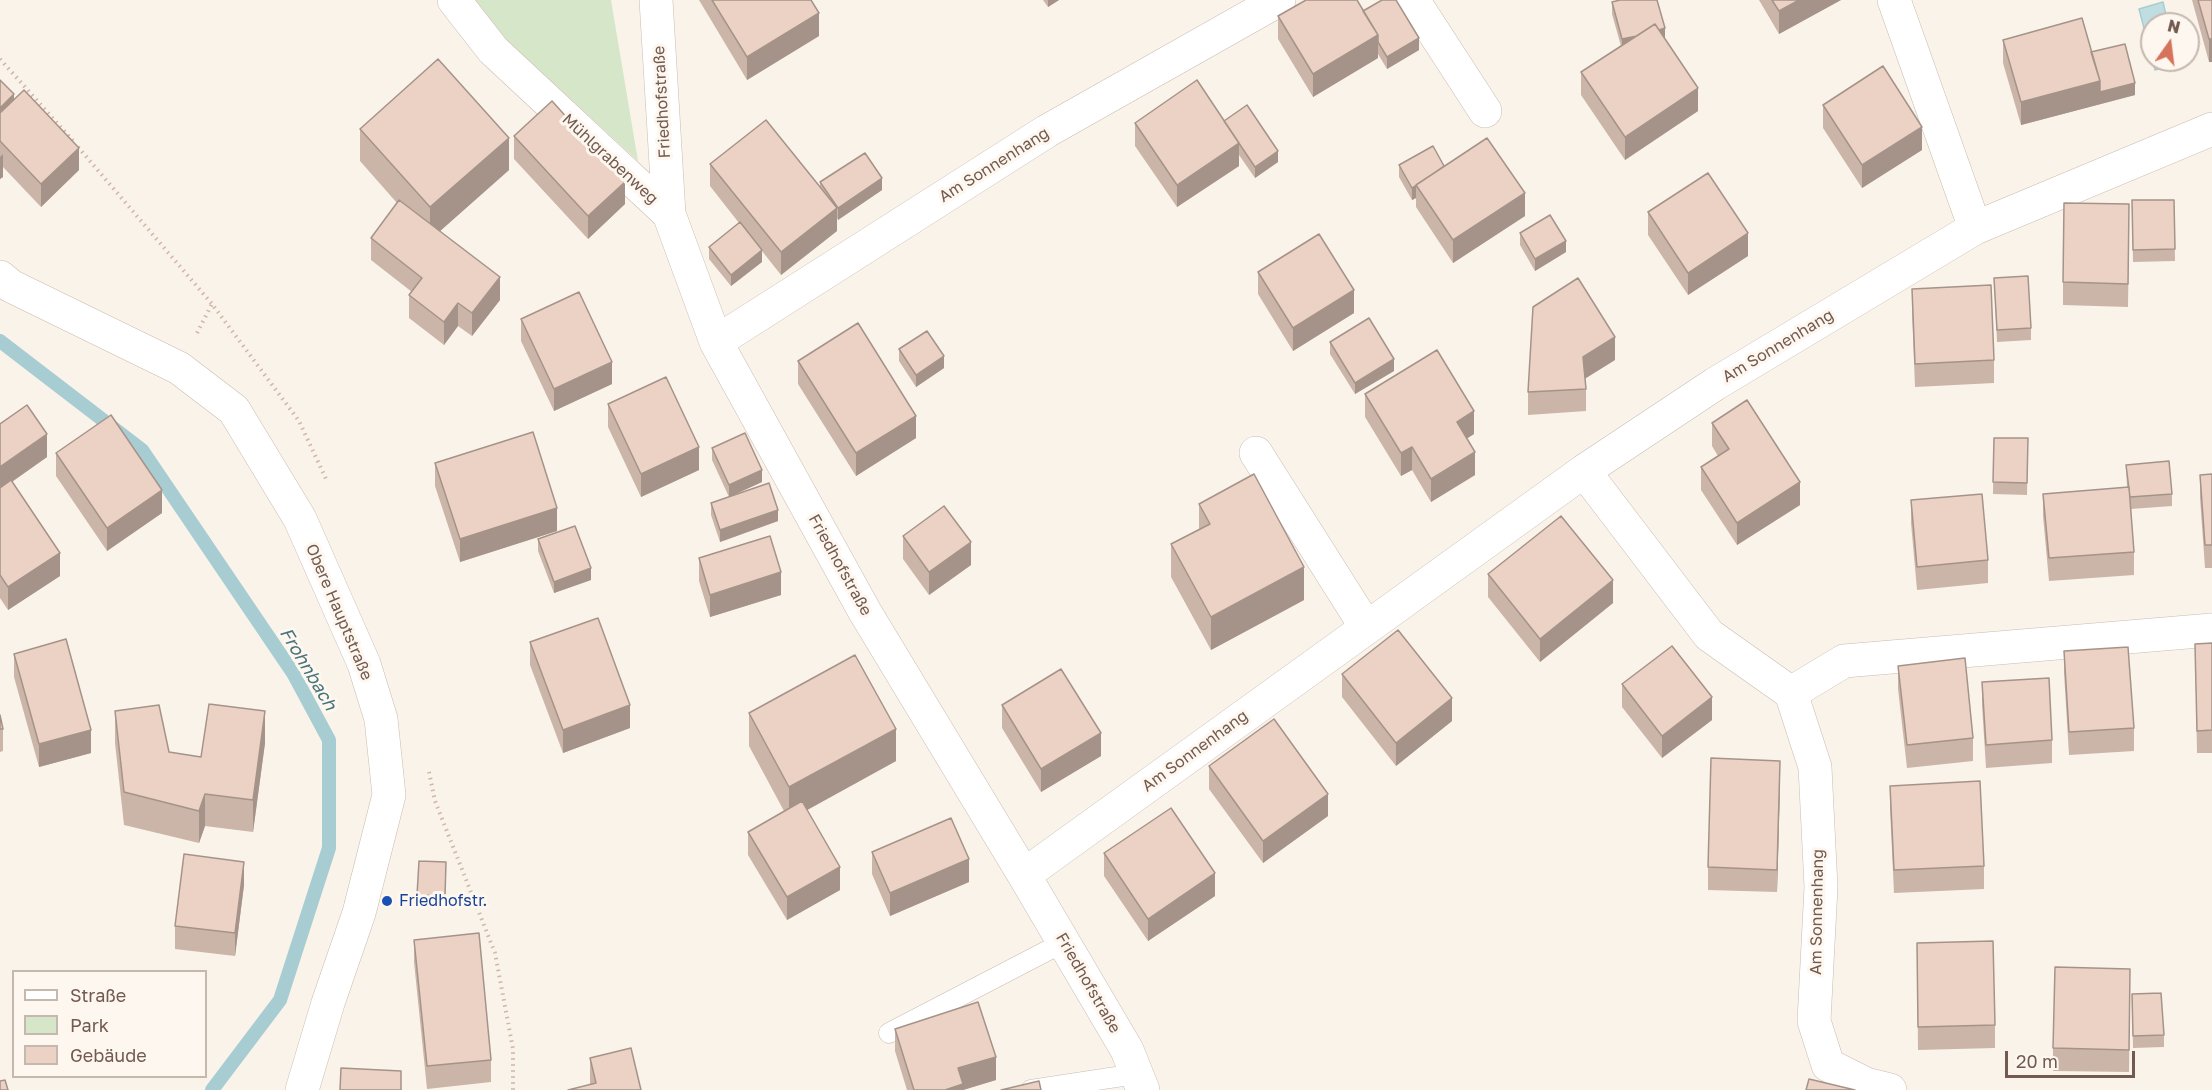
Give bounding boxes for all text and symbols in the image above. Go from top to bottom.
north arrow [2140,12,2200,72]
text: N [2166,15,2182,38]
street label: Friedhofstraße [649,45,675,159]
street label: Mühlgrabenweg [558,110,662,208]
street label: Am Sonnenhang [935,123,1053,207]
street label: Am Sonnenhang [1719,305,1837,387]
street label: Friedhofstraße [804,511,876,619]
street label: Obere Hauptstraße [302,541,376,683]
water label: Frohnbach [275,624,341,714]
street label: Am Sonnenhang [1138,706,1252,796]
street label: Am Sonnenhang [1806,849,1828,975]
place label: Friedhofstr. [399,891,487,911]
marker: Friedhofstr. [380,894,394,908]
street label: Friedhofstraße [1051,929,1125,1037]
legend [12,970,207,1078]
text: Straße [70,984,126,1006]
text: Park [70,1014,109,1036]
scale bar [2008,1039,2138,1077]
text: Gebäude [70,1044,147,1066]
text: 20 m [2016,1050,2058,1072]

